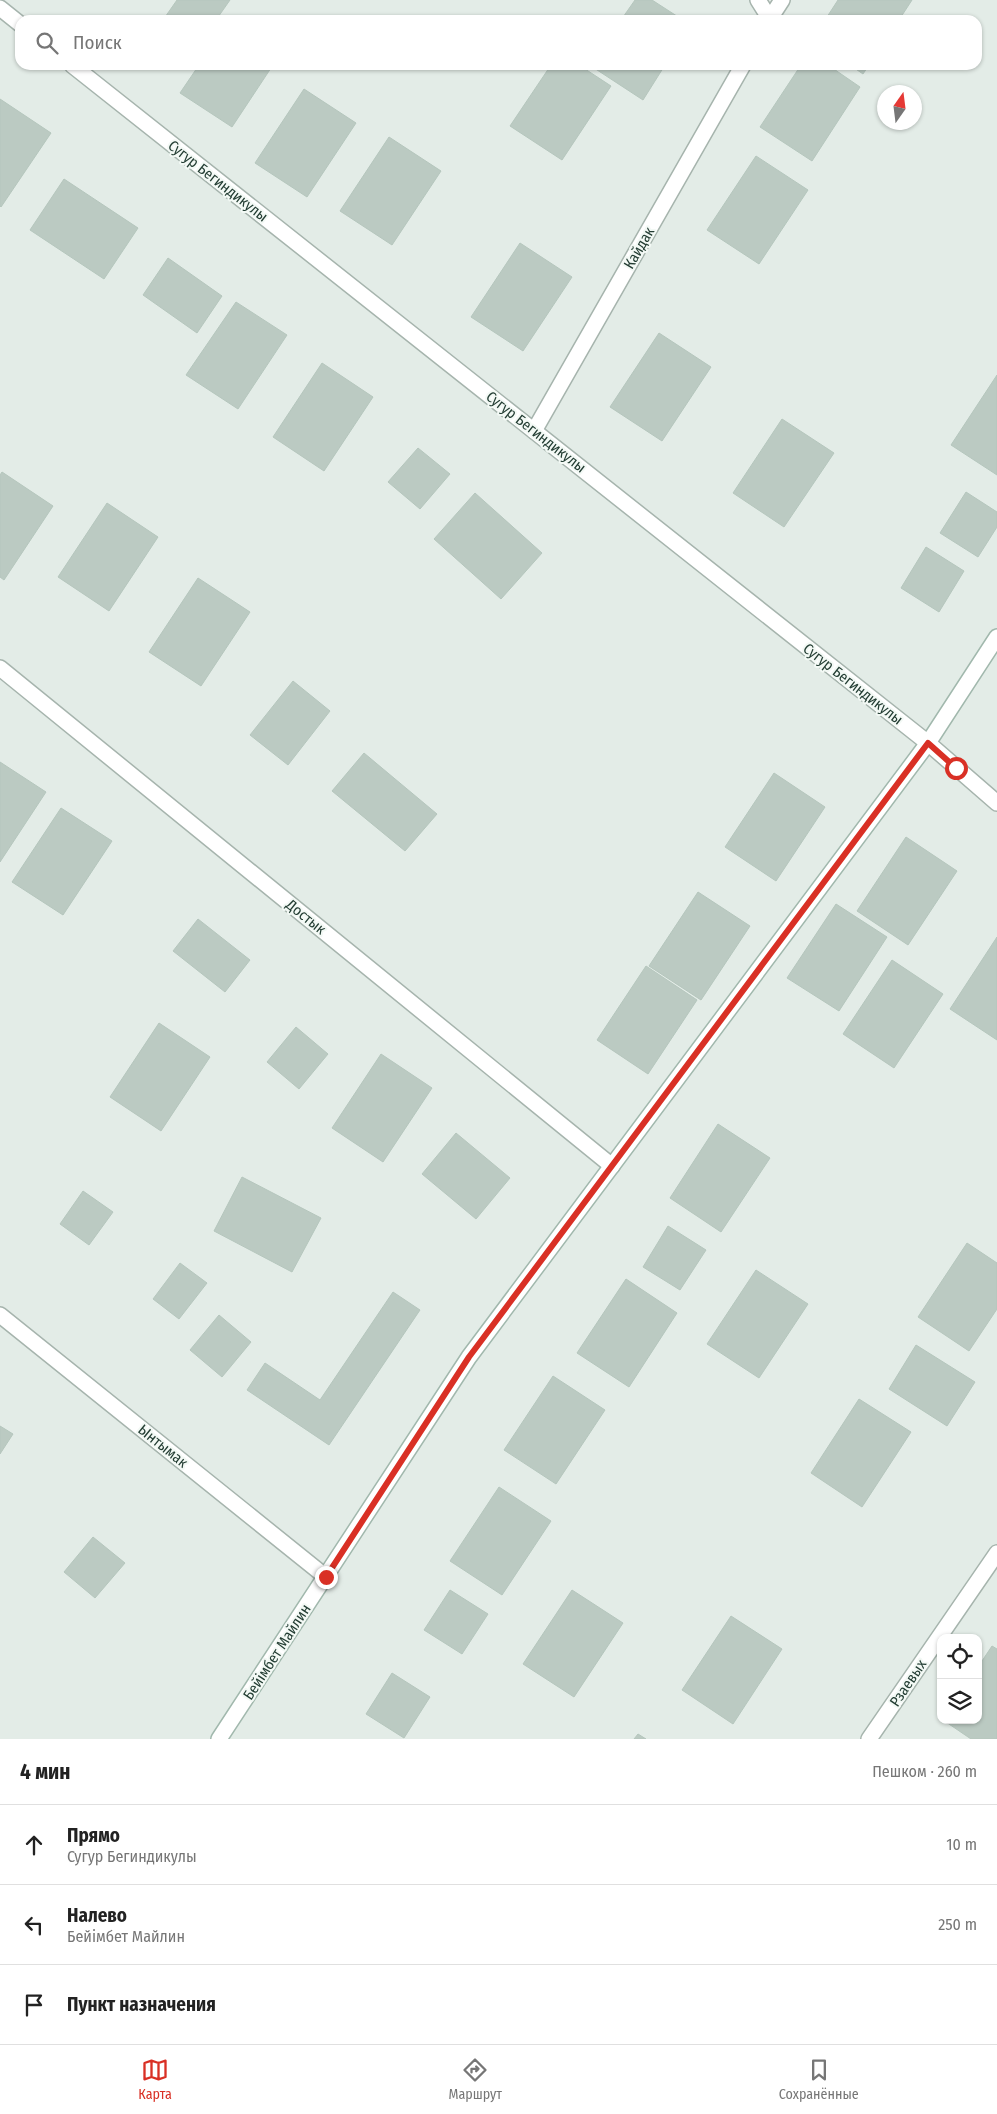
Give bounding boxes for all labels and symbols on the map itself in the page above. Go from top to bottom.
north arrow [877,85,922,130]
street label: Сугур Бегиндикулы [165,136,271,226]
street label: Кайдак [620,224,658,272]
street label: Сугур Бегиндикулы [483,387,589,477]
street label: Сугур Бегиндикулы [800,639,906,729]
route start [945,757,968,780]
street label: Достык [282,895,329,938]
street label: Ынтымак [135,1421,191,1471]
route end [315,1566,338,1589]
street label: Бейімбет Майлин [239,1601,315,1703]
street label: Рзаевых [886,1656,930,1710]

